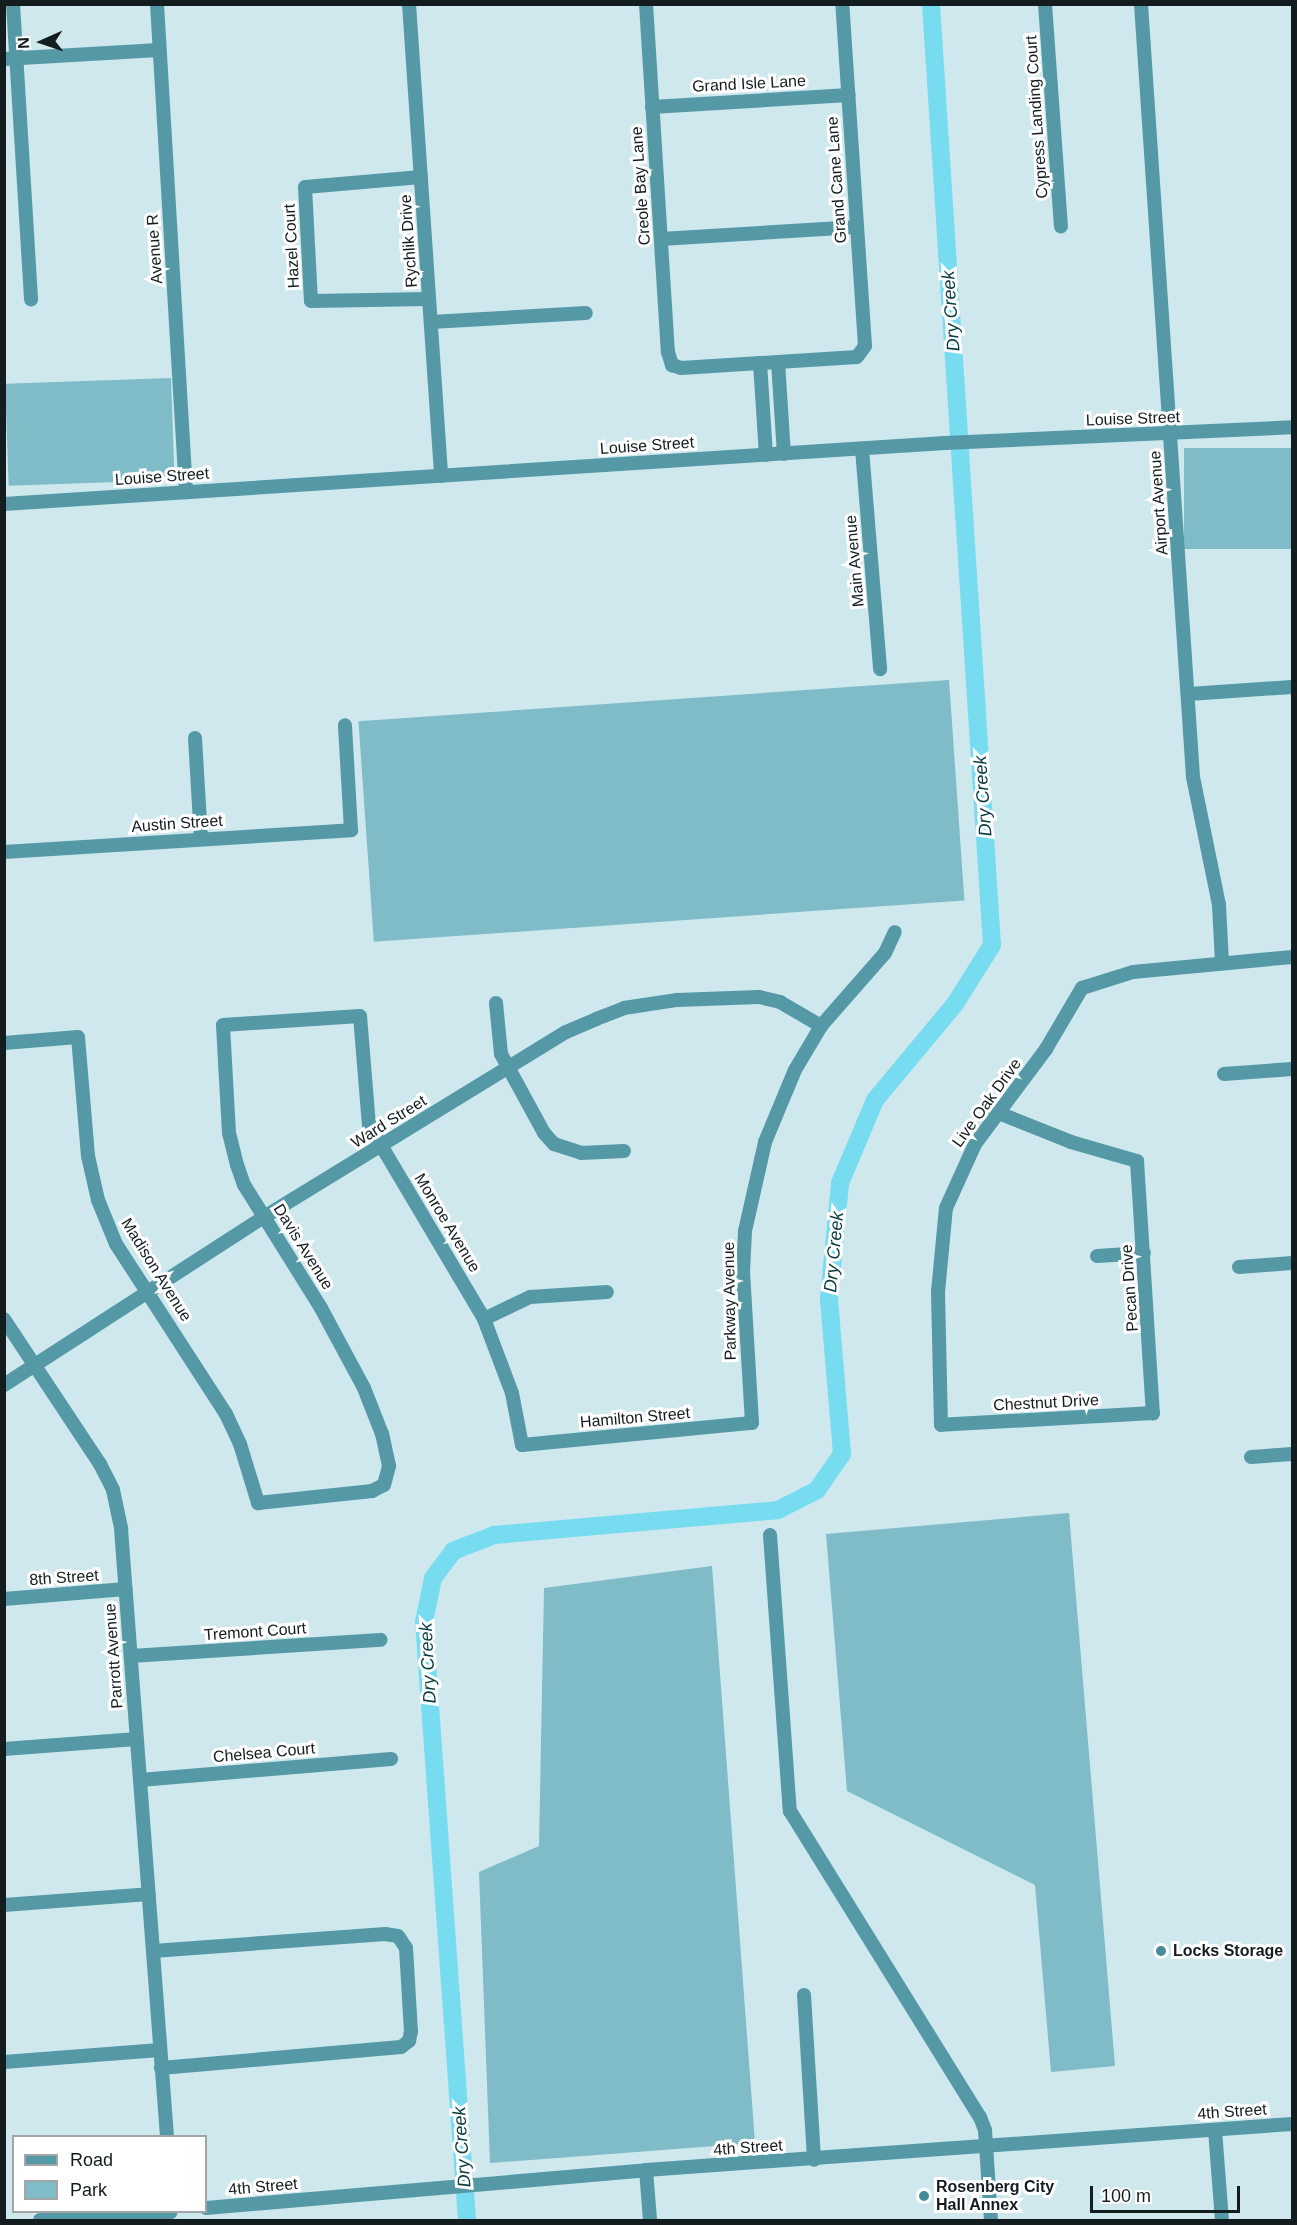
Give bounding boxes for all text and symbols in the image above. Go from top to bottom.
north arrow [12,12,72,72]
street label: Cypress Landing Court [1022,35,1052,199]
text: N [15,37,32,49]
street label: Grand Isle Lane [692,71,806,97]
street label: Grand Cane Lane [823,116,851,244]
street label: Creole Bay Lane [627,126,655,246]
street label: Rychlik Drive [396,194,422,288]
street label: Hazel Court [280,203,304,289]
street label: Avenue R [143,213,167,285]
water label: Dry Creek [937,270,965,352]
street label: Louise Street [1086,408,1180,430]
street label: Louise Street [599,433,695,459]
street label: Airport Avenue [1146,450,1172,556]
street label: Louise Street [114,464,210,490]
street label: Main Avenue [841,514,869,608]
water label: Dry Creek [969,755,997,837]
street label: Austin Street [131,811,223,837]
street label: Live Oak Drive [948,1055,1026,1151]
street label: Ward Street [348,1091,430,1153]
street label: Monroe Avenue [410,1170,484,1276]
street label: Davis Avenue [269,1200,337,1294]
water label: Dry Creek [820,1211,848,1293]
street label: Madison Avenue [116,1214,196,1326]
street label: Parkway Avenue [719,1241,741,1361]
street label: Pecan Drive [1117,1244,1143,1332]
street label: Chestnut Drive [993,1391,1099,1415]
street label: Hamilton Street [579,1404,691,1432]
street label: 8th Street [29,1566,99,1590]
street label: Parrott Avenue [101,1602,127,1710]
street label: Tremont Court [203,1619,307,1645]
water label: Dry Creek [415,1622,441,1704]
street label: Chelsea Court [212,1739,316,1767]
place label: Locks Storage [1173,1941,1283,1961]
marker: Locks Storage [1154,1944,1168,1958]
street label: 4th Street [1197,2100,1267,2124]
water label: Dry Creek [448,2106,476,2188]
legend [12,2135,207,2213]
street label: 4th Street [713,2136,783,2160]
text: Road [70,2150,113,2170]
street label: 4th Street [228,2174,298,2200]
scale bar [1093,2174,1243,2212]
place label: Rosenberg City Hall Annex [936,2177,1054,2215]
text: Park [70,2180,107,2200]
text: 100 m [1101,2186,1151,2206]
marker: Rosenberg City Hall Annex [917,2189,931,2203]

